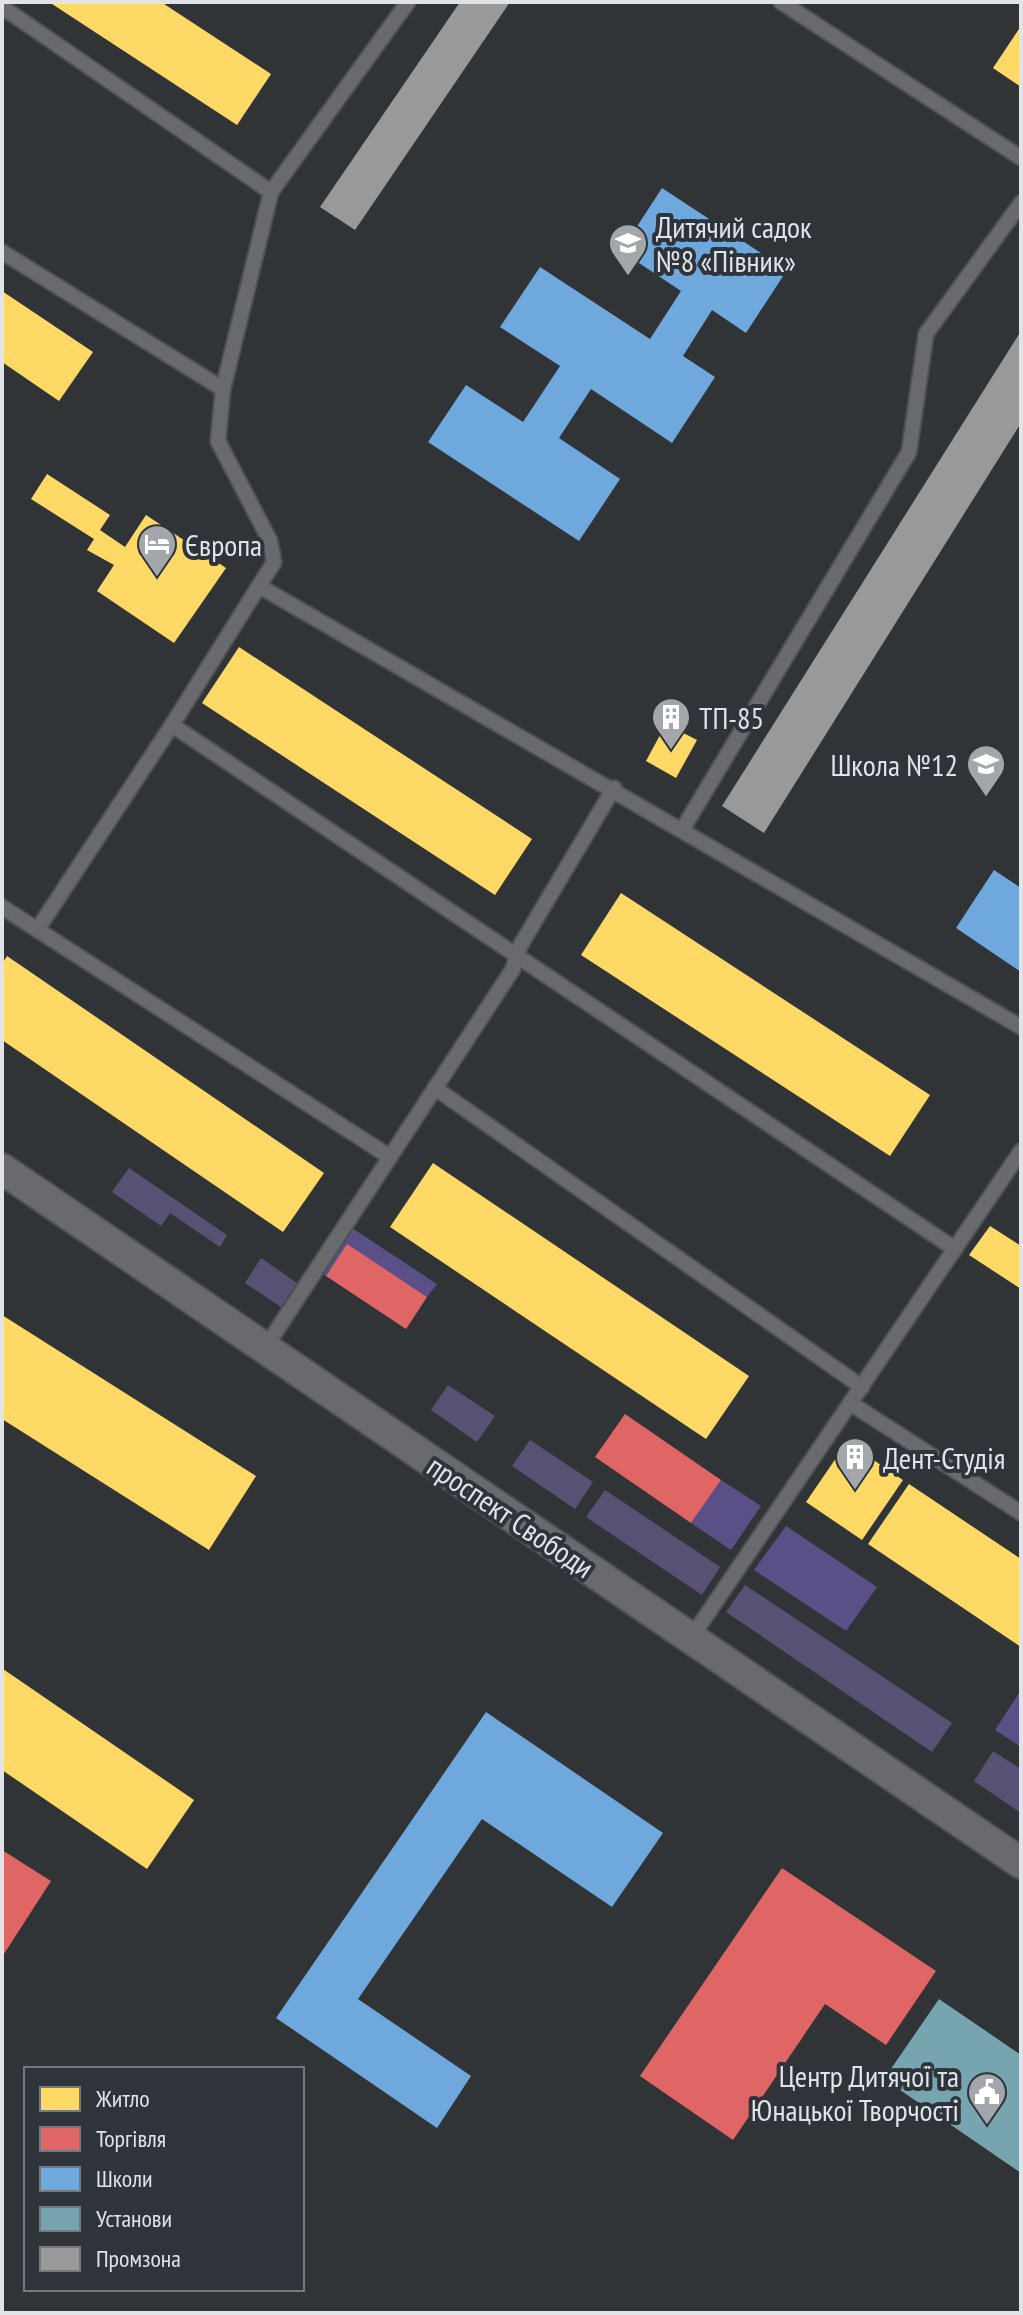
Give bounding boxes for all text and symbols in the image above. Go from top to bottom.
place label: Дитячий садок №8 «Півник» [656,207,812,280]
school or university icon: Дитячий садок №8 «Півник» [607,222,649,277]
hotel icon: Європа [136,523,178,578]
place label: Європа [185,525,262,564]
building icon: ТП-85 [650,696,692,751]
place label: ТП-85 [699,698,764,737]
school or university icon: Школа №12 [965,743,1007,798]
place label: Школа №12 [830,745,958,784]
building icon: Дент-Студія [834,1436,876,1491]
place label: Дент-Студія [883,1438,1005,1477]
street label: проспект Свободи [420,1446,602,1586]
place label: Центр Дитячої та Юнацької Творчості [751,2056,959,2129]
legend [24,2067,304,2291]
public building icon: Центр Дитячої та Юнацької Творчості [966,2071,1008,2126]
text: Житло [95,2083,150,2114]
text: Торгівля [96,2123,166,2154]
text: Школи [96,2163,153,2194]
text: Установи [96,2203,172,2234]
text: Промзона [96,2243,181,2274]

